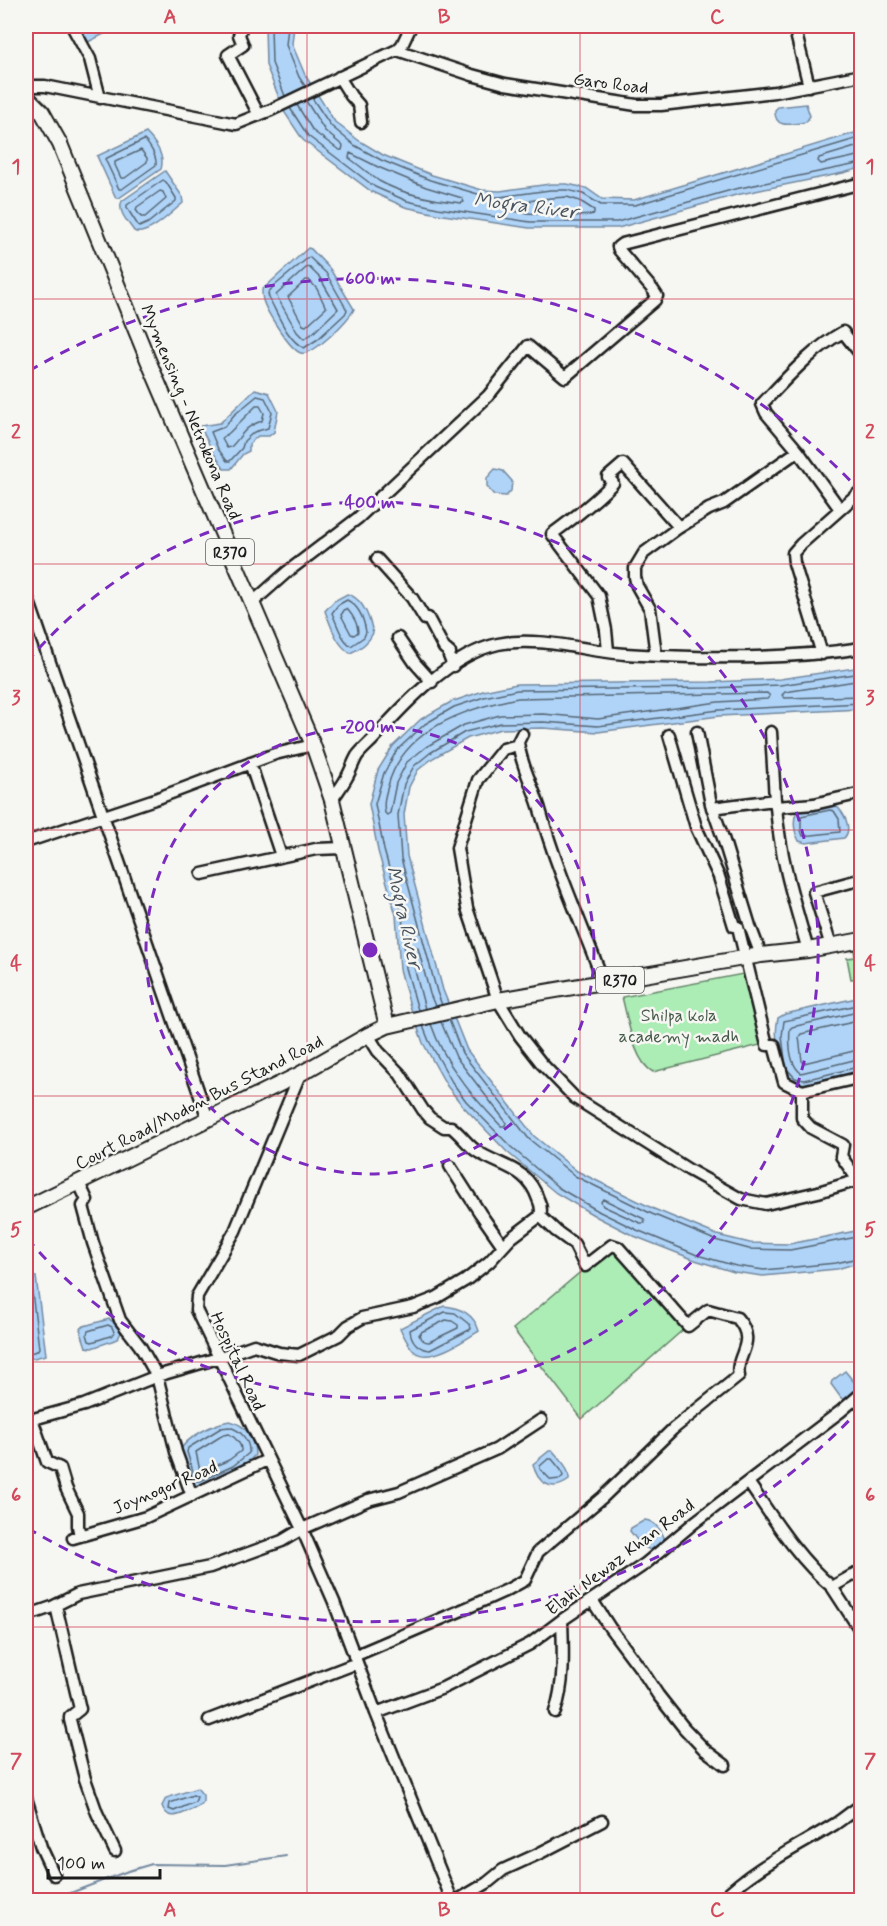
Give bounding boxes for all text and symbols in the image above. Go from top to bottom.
text: A [163,4,177,31]
text: B [438,4,451,31]
text: C [710,4,725,31]
street label: Garo Road [572,67,650,101]
text: 1 [12,154,20,181]
text: 1 [866,154,874,181]
water label: Mogra River [472,187,582,229]
text: 600 m [345,267,395,291]
street label: Mymensing - Netrokona Road [134,301,246,523]
text: 2 [11,419,21,446]
text: 2 [865,419,875,446]
text: 400 m [345,491,395,515]
road number: R370 [206,539,254,565]
text: 3 [11,685,21,712]
text: 3 [865,685,875,712]
text: 200 m [345,715,395,739]
water label: Mogra River [377,863,429,974]
centre of rings [360,940,380,960]
text: 4 [10,951,22,978]
text: 4 [864,951,876,978]
road number: R370 [596,967,644,993]
park label: Shilpa kola academy madh [619,1004,739,1049]
street label: Court Road/Modon Bus Stand Road [71,1030,328,1176]
text: 5 [10,1217,22,1244]
text: 5 [864,1217,876,1244]
street label: Hospital Road [204,1308,270,1415]
street label: Joynogor Road [109,1455,221,1521]
text: 6 [11,1482,21,1509]
text: 6 [865,1482,875,1509]
street label: Elahi Newaz Khan Road [541,1494,700,1622]
text: 7 [10,1748,22,1775]
text: 7 [864,1748,876,1775]
scale bar [48,1842,160,1880]
text: 100 m [57,1852,105,1876]
text: A [163,1897,177,1924]
text: B [438,1897,451,1924]
text: C [710,1897,725,1924]

